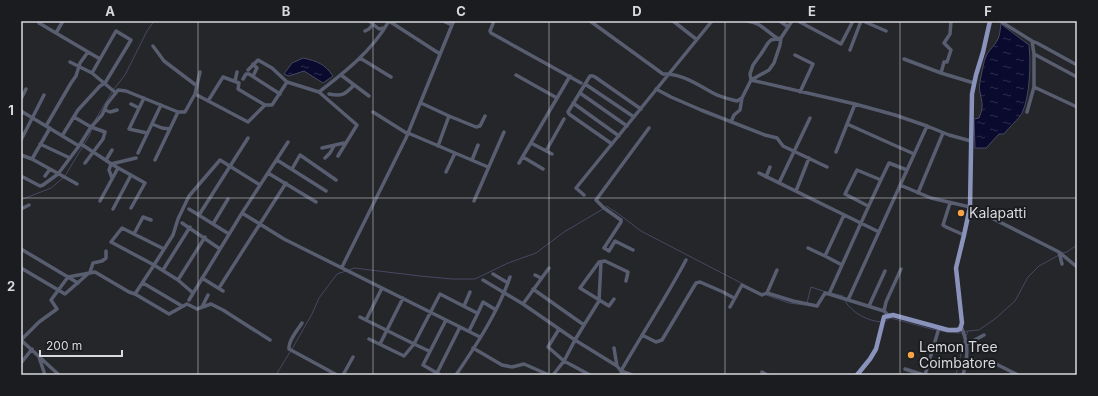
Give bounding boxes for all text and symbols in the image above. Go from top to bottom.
text: A [105,3,115,19]
text: B [282,3,291,19]
text: C [456,3,466,19]
text: D [632,3,642,19]
text: E [808,3,816,19]
text: F [984,3,992,19]
text: 1 [8,102,14,118]
place label: Kalapatti [969,204,1026,221]
marker: Kalapatti [956,208,966,218]
text: 2 [7,278,15,294]
scale bar [40,332,122,358]
text: 200 m [46,338,82,353]
place label: Lemon Tree Coimbatore [919,338,998,371]
marker: Lemon Tree Coimbatore [906,350,916,360]

